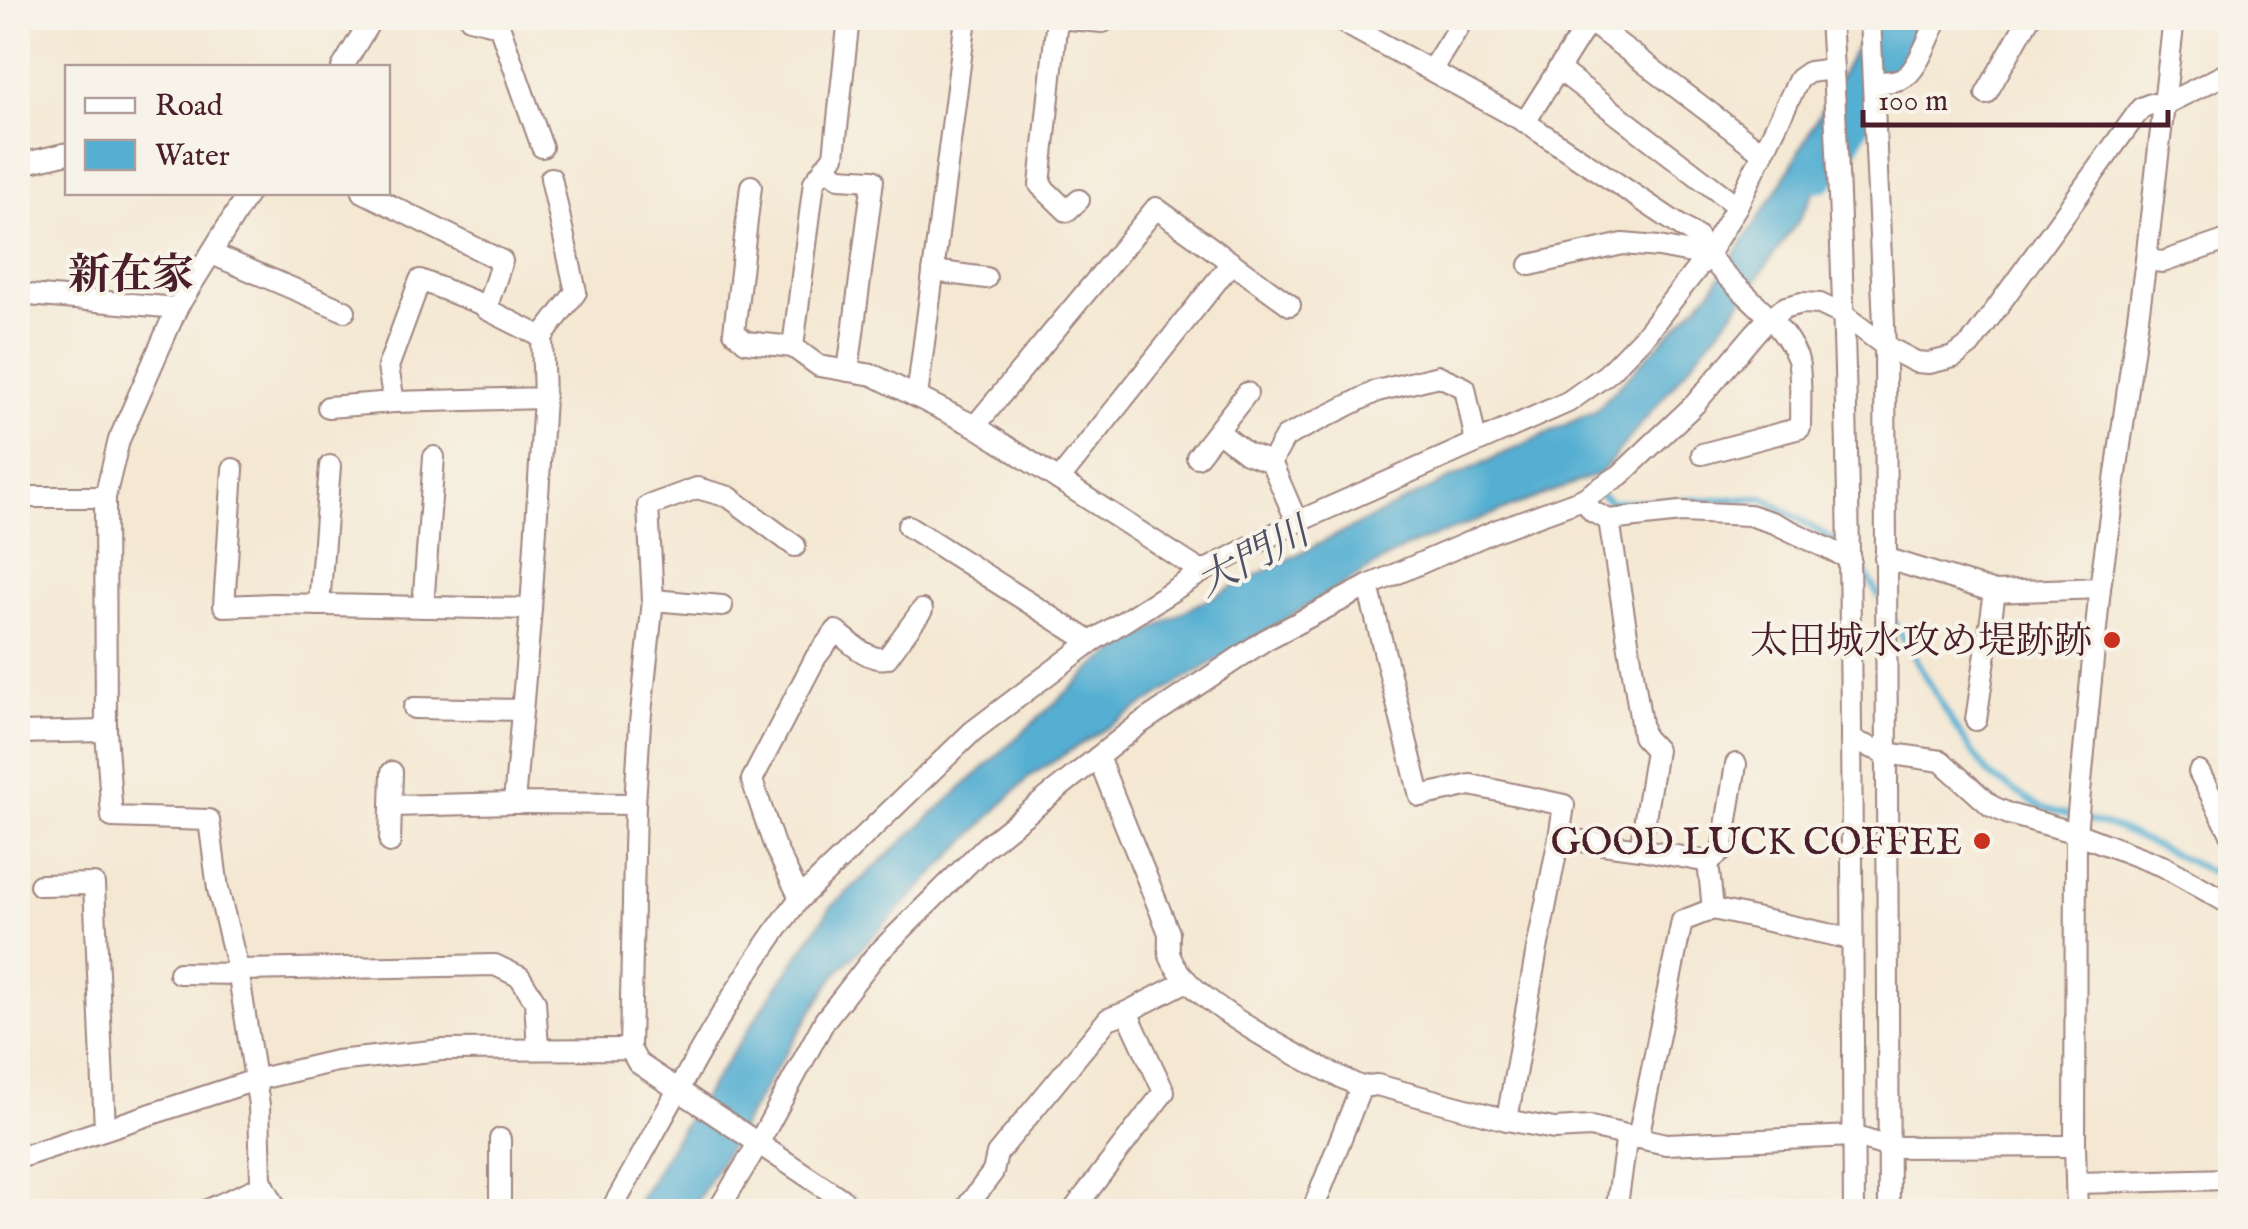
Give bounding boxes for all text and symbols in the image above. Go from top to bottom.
legend [65,65,390,195]
scale bar [1863,65,2168,127]
text: 100 m [1878,83,1948,121]
text: Road [155,88,224,126]
text: Water [155,138,230,176]
district label: 新在家 [68,250,194,303]
water label: 大門川 [1189,507,1322,610]
place label: 太田城水攻め堤跡跡 [1750,619,2092,667]
marker: 太田城水攻め堤跡跡 [2101,629,2123,651]
place label: GOOD LUCK COFFEE [1550,820,1962,868]
marker: GOOD LUCK COFFEE [1971,830,1993,852]

